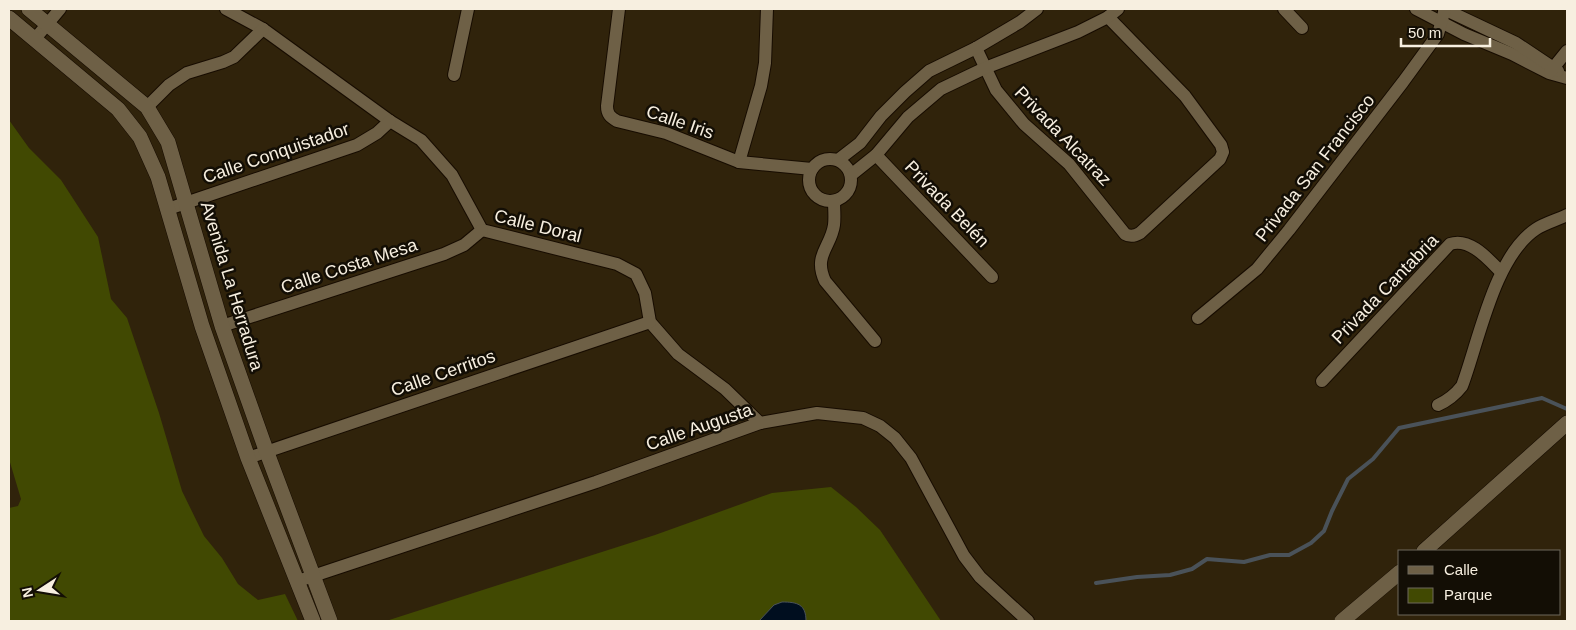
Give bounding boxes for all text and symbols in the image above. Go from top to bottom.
scale bar [1401,15,1490,47]
text: 50 m [1408,24,1441,41]
street label: Privada Alcatraz [1011,82,1115,190]
street label: Privada San Francisco [1251,90,1379,246]
street label: Calle Iris [644,101,716,143]
street label: Calle Conquistador [200,119,352,187]
street label: Privada Belén [901,157,993,251]
street label: Avenida La Herradura [197,199,268,374]
street label: Calle Doral [492,206,584,246]
street label: Privada Cantabria [1328,230,1443,348]
street label: Calle Costa Mesa [278,234,421,297]
street label: Calle Cerritos [388,346,498,400]
street label: Calle Augusta [643,399,756,455]
legend [1398,550,1561,615]
text: Calle [1444,561,1478,578]
north arrow [15,565,65,615]
text: N [18,586,36,599]
text: Parque [1444,586,1492,603]

